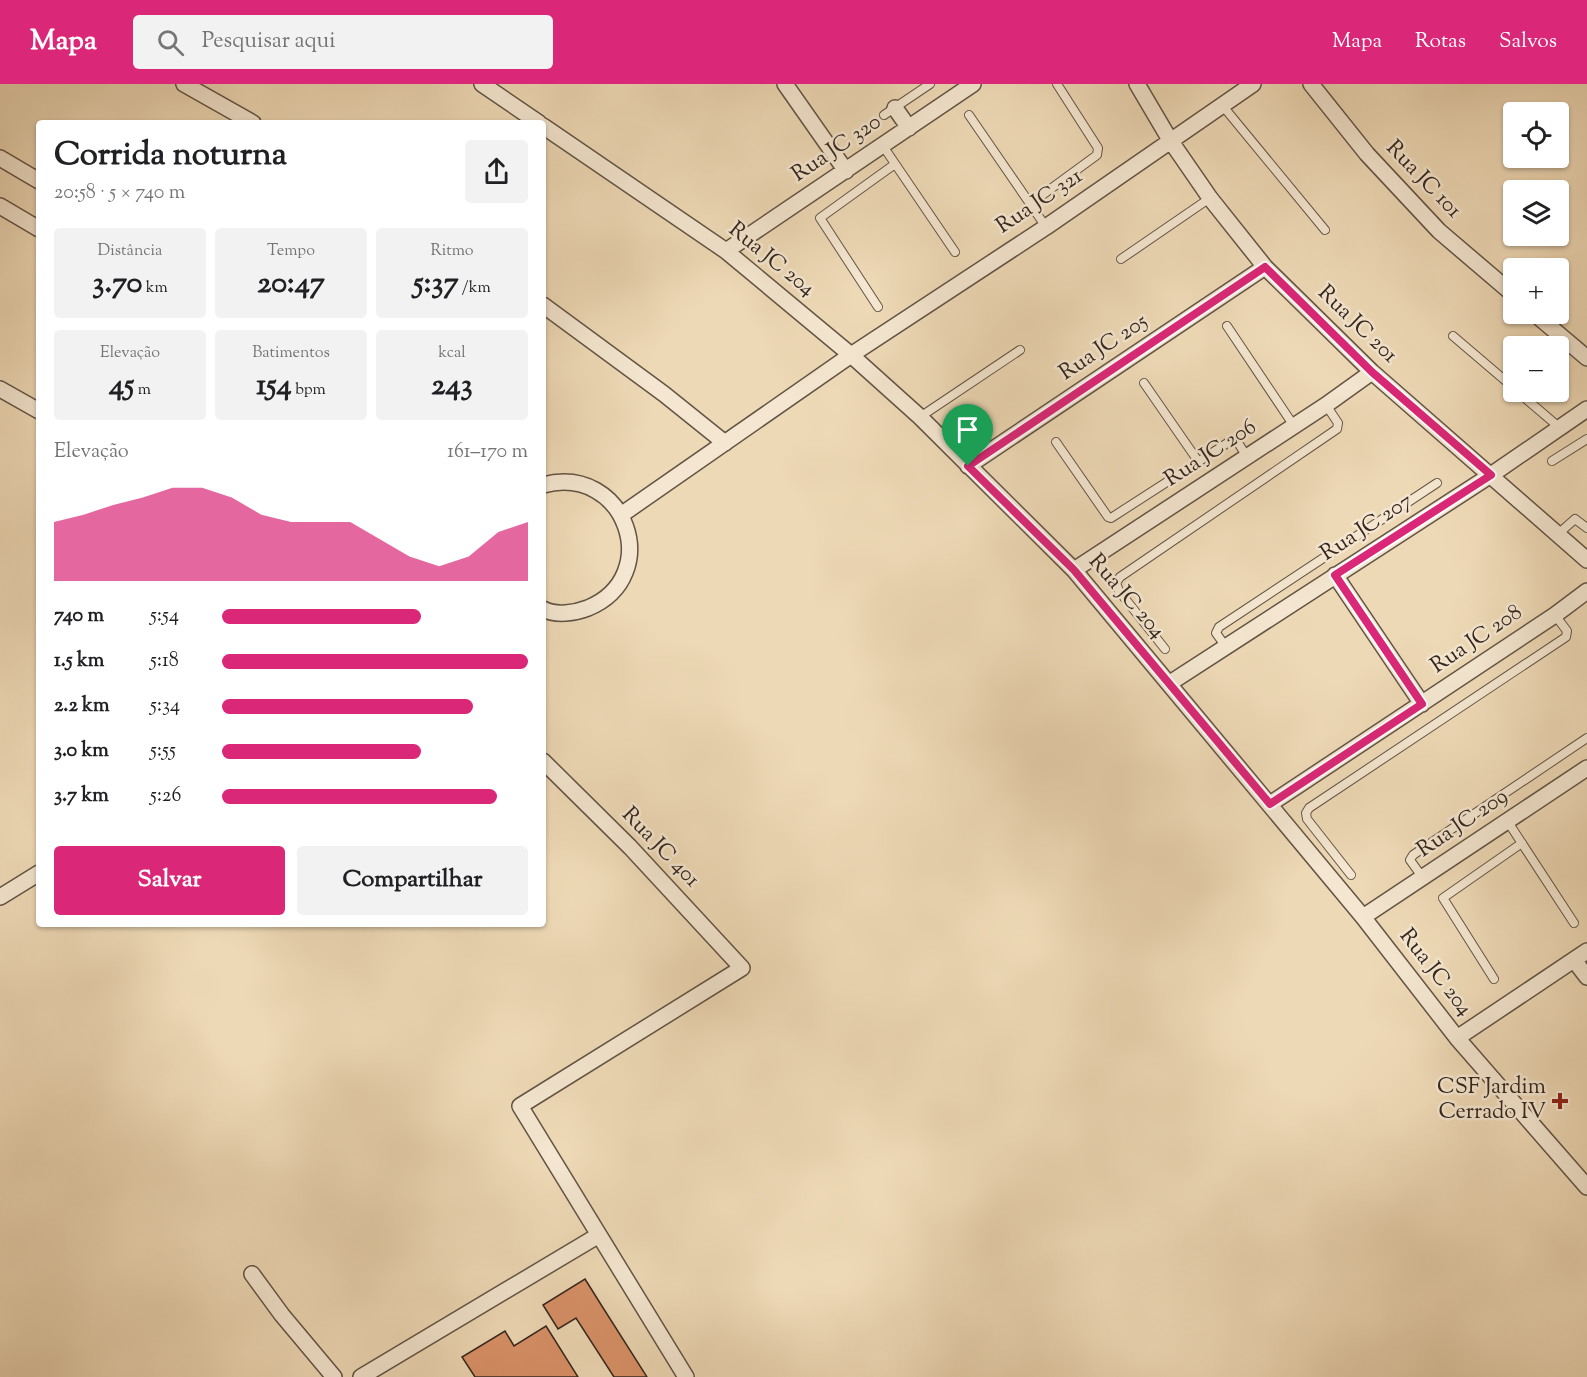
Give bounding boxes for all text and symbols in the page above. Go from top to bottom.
search box [133,15,553,69]
text: Mapa [30,22,97,62]
icon: search [154,26,187,59]
text: Pesquisar aqui [202,26,335,58]
text: Mapa [1332,27,1382,57]
text: Rotas [1415,27,1466,57]
text: Salvos [1499,27,1557,57]
map controls [1503,102,1569,402]
button: locate [1503,102,1569,168]
street label: Rua JC 320 [786,107,888,191]
text: Corrida noturna [54,132,287,180]
street label: Rua JC 101 [1378,134,1469,227]
button: share [465,140,528,203]
street label: Rua JC 321 [990,161,1090,243]
text: 20:58 · 5 × 740 m [54,179,185,208]
button: layers [1503,180,1569,246]
street label: Rua JC 204 [721,215,821,305]
text: Distância [98,240,162,263]
text: Tempo [267,240,315,263]
text: Ritmo [430,240,474,263]
button: + [1503,258,1569,324]
text: 3.70 [92,263,142,306]
text: 20:47 [257,263,325,306]
text: 5:37 [413,263,458,306]
text: km [142,277,168,300]
text: /km [458,277,491,300]
street label: Rua JC 201 [1310,279,1405,372]
street label: Rua JC 205 [1053,306,1155,389]
button: − [1503,336,1569,402]
text: Elevação [100,342,160,365]
text: Batimentos [252,342,330,365]
text: kcal [438,342,466,365]
text: 45 [109,365,134,408]
text: 154 [256,365,292,408]
text: 243 [431,365,473,408]
text: m [134,379,151,402]
text: bpm [292,379,326,402]
pin [942,404,993,466]
street label: Rua JC 206 [1159,412,1263,496]
icon: arrive [951,413,984,446]
text: Elevação [54,438,129,467]
text: 161–170 m [447,438,528,467]
street label: Rua JC 207 [1314,486,1420,570]
street label: Rua JC 204 [1080,547,1172,647]
street label: Rua JC 208 [1425,598,1529,682]
text: 740 m [54,602,104,631]
text: 5:54 [150,602,179,631]
text: 1.5 km [54,647,104,676]
text: 5:18 [150,647,179,676]
text: 2.2 km [54,692,109,721]
text: 5:34 [150,692,180,721]
text: 3.0 km [54,737,109,766]
text: 5:55 [150,737,176,766]
text: 3.7 km [54,782,109,811]
text: 5:26 [150,782,181,811]
street label: Rua JC 209 [1411,782,1515,866]
street label: Rua JC 401 [613,800,707,896]
button: Salvar [54,846,285,915]
button: Compartilhar [297,846,528,915]
street label: Rua JC 204 [1391,922,1479,1024]
place label: CSF Jardim Cerrado IV [1437,1072,1546,1129]
marker: CSF Jardim Cerrado IV [1551,1092,1569,1110]

